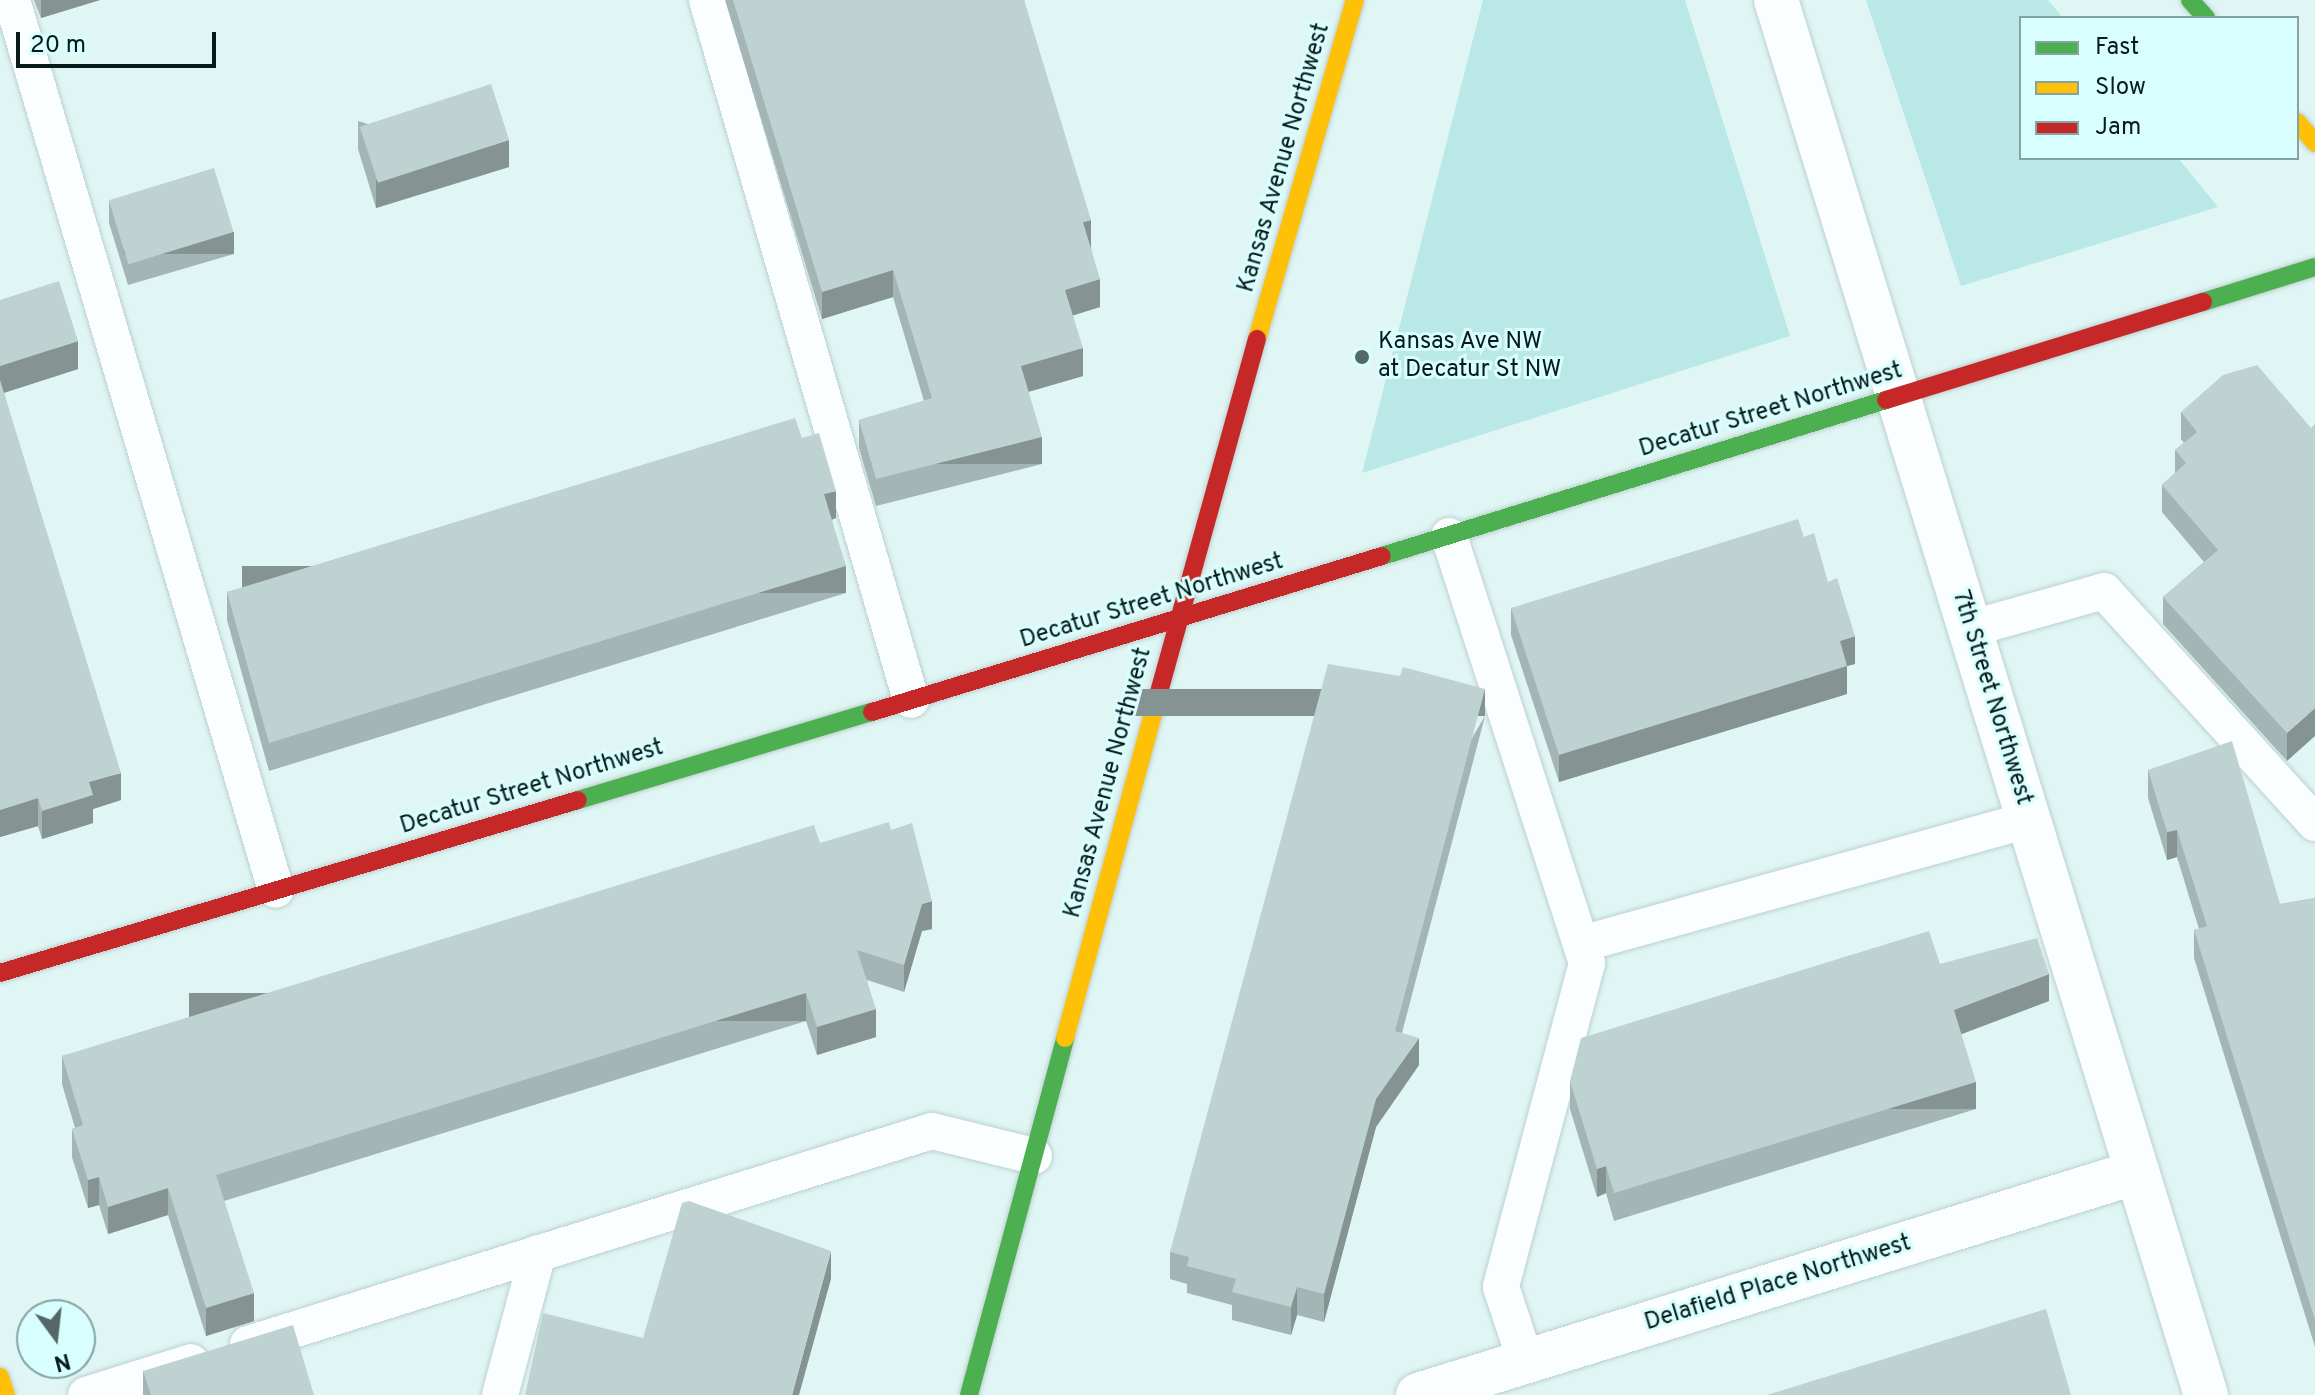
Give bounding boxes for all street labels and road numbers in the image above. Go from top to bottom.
street label: Kansas Avenue Northwest [1233,20,1337,296]
street label: Decatur Street Northwest [1636,357,1906,465]
street label: Decatur Street Northwest [1017,548,1287,656]
street label: 7th Street Northwest [1945,587,2037,809]
street label: Kansas Avenue Northwest [1059,644,1159,922]
street label: Decatur Street Northwest [397,734,667,842]
street label: Delafield Place Northwest [1641,1230,1915,1338]

